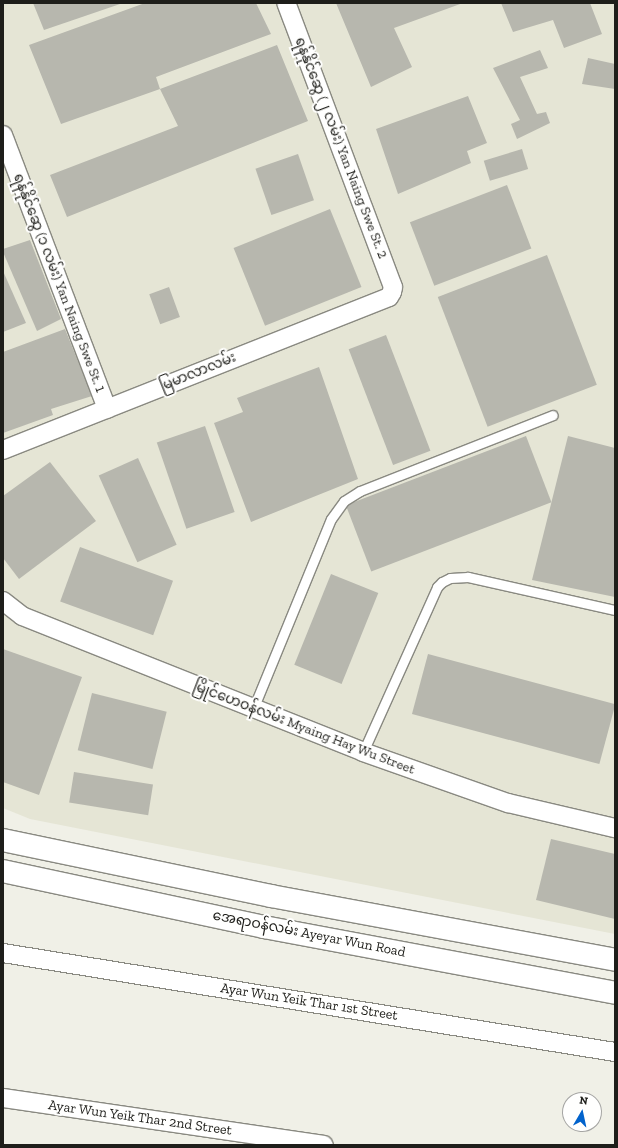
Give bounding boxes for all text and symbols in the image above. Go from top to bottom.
street label: ရန်နိုင်ဆွေ (၂ လမ်း) Yan Naing Swe St. 2 [291,35,391,261]
street label: ရန်နိုင်ဆွေ (၁ လမ်း) Yan Naing Swe St. 1 [9,171,109,395]
street label: မြမာလာလမ်း [157,349,239,395]
street label: မြိုင်ဟေဝန်လမ်း Myaing Hay Wu Street [190,678,418,778]
street label: အေရာဝန်လမ်း Ayeyar Wun Road [211,907,407,961]
street label: Ayar Wun Yeik Thar 1st Street [218,980,400,1024]
north arrow [562,1092,602,1132]
text: N [579,1094,589,1108]
street label: Ayar Wun Yeik Thar 2nd Street [46,1097,234,1139]

